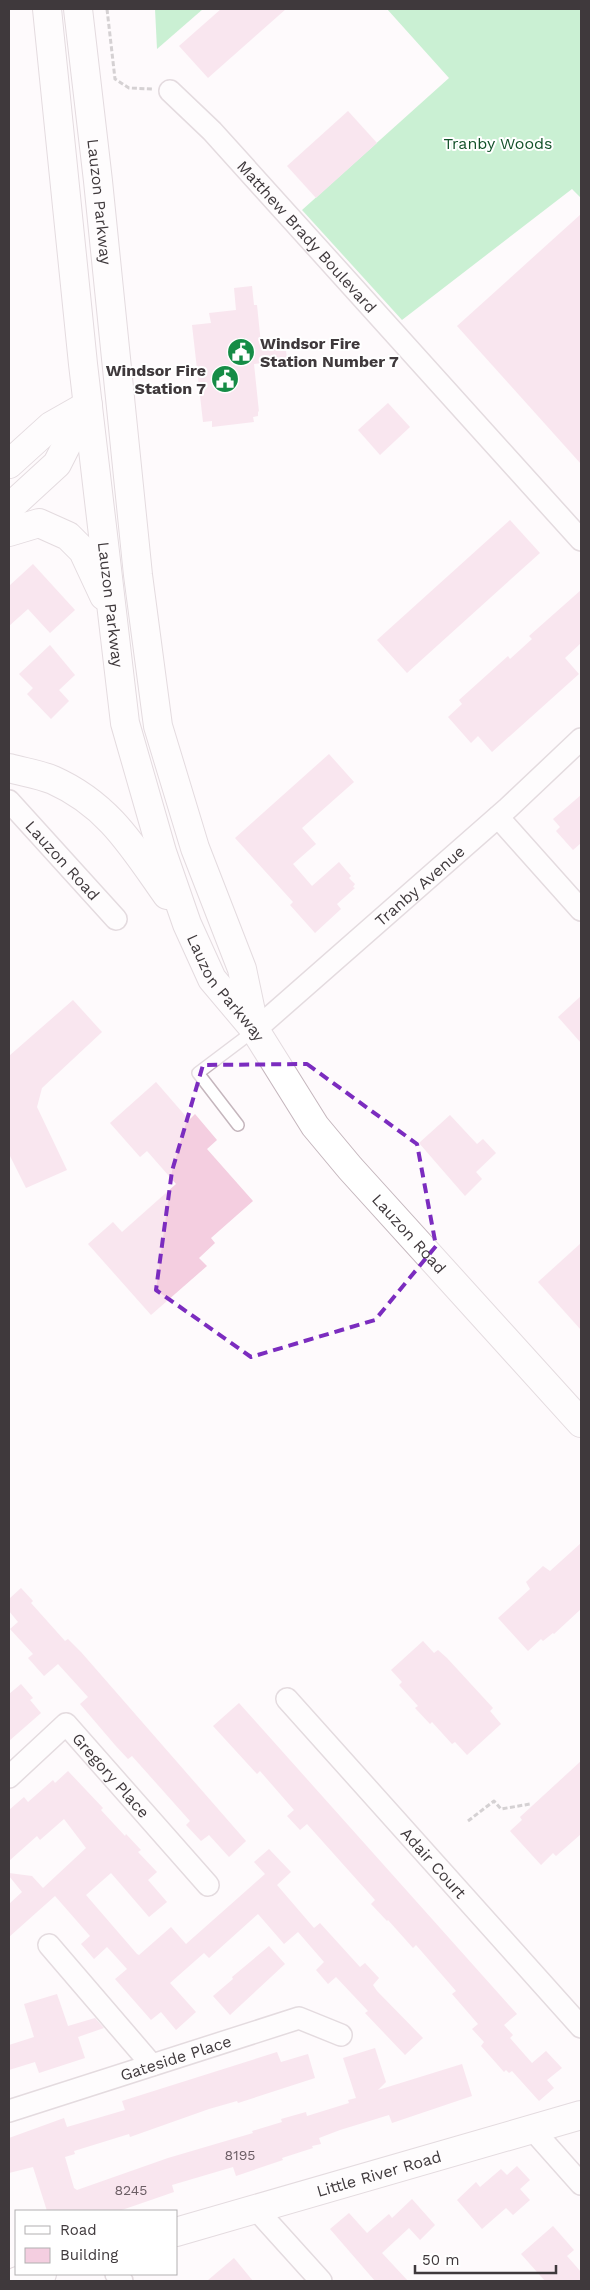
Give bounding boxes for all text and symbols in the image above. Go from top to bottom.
park label: Tranby Woods [443,134,553,153]
street label: Lauzon Parkway [83,138,116,266]
street label: Matthew Brady Boulevard [233,157,380,317]
place label: Windsor Fire Station Number 7 [260,334,399,371]
public building icon: Windsor Fire Station Number 7 [226,337,256,367]
place label: Windsor Fire Station 7 [106,361,206,398]
public building icon: Windsor Fire Station 7 [210,364,240,394]
street label: Lauzon Parkway [94,541,128,669]
street label: Lauzon Road [21,817,103,904]
street label: Tranby Avenue [371,842,469,930]
street label: Lauzon Parkway [183,931,269,1046]
street label: Lauzon Road [368,1190,450,1278]
street label: Gregory Place [68,1729,153,1822]
street label: Adair Court [397,1824,470,1903]
street label: Gateside Place [118,2031,234,2085]
house number: 8195 [225,2147,255,2163]
street label: Little River Road [314,2147,443,2201]
house number: 8245 [114,2182,148,2198]
legend [15,2210,178,2275]
text: Road [60,2221,97,2239]
scale bar [415,2242,556,2274]
text: Building [60,2246,118,2264]
text: 50 m [422,2251,459,2269]

